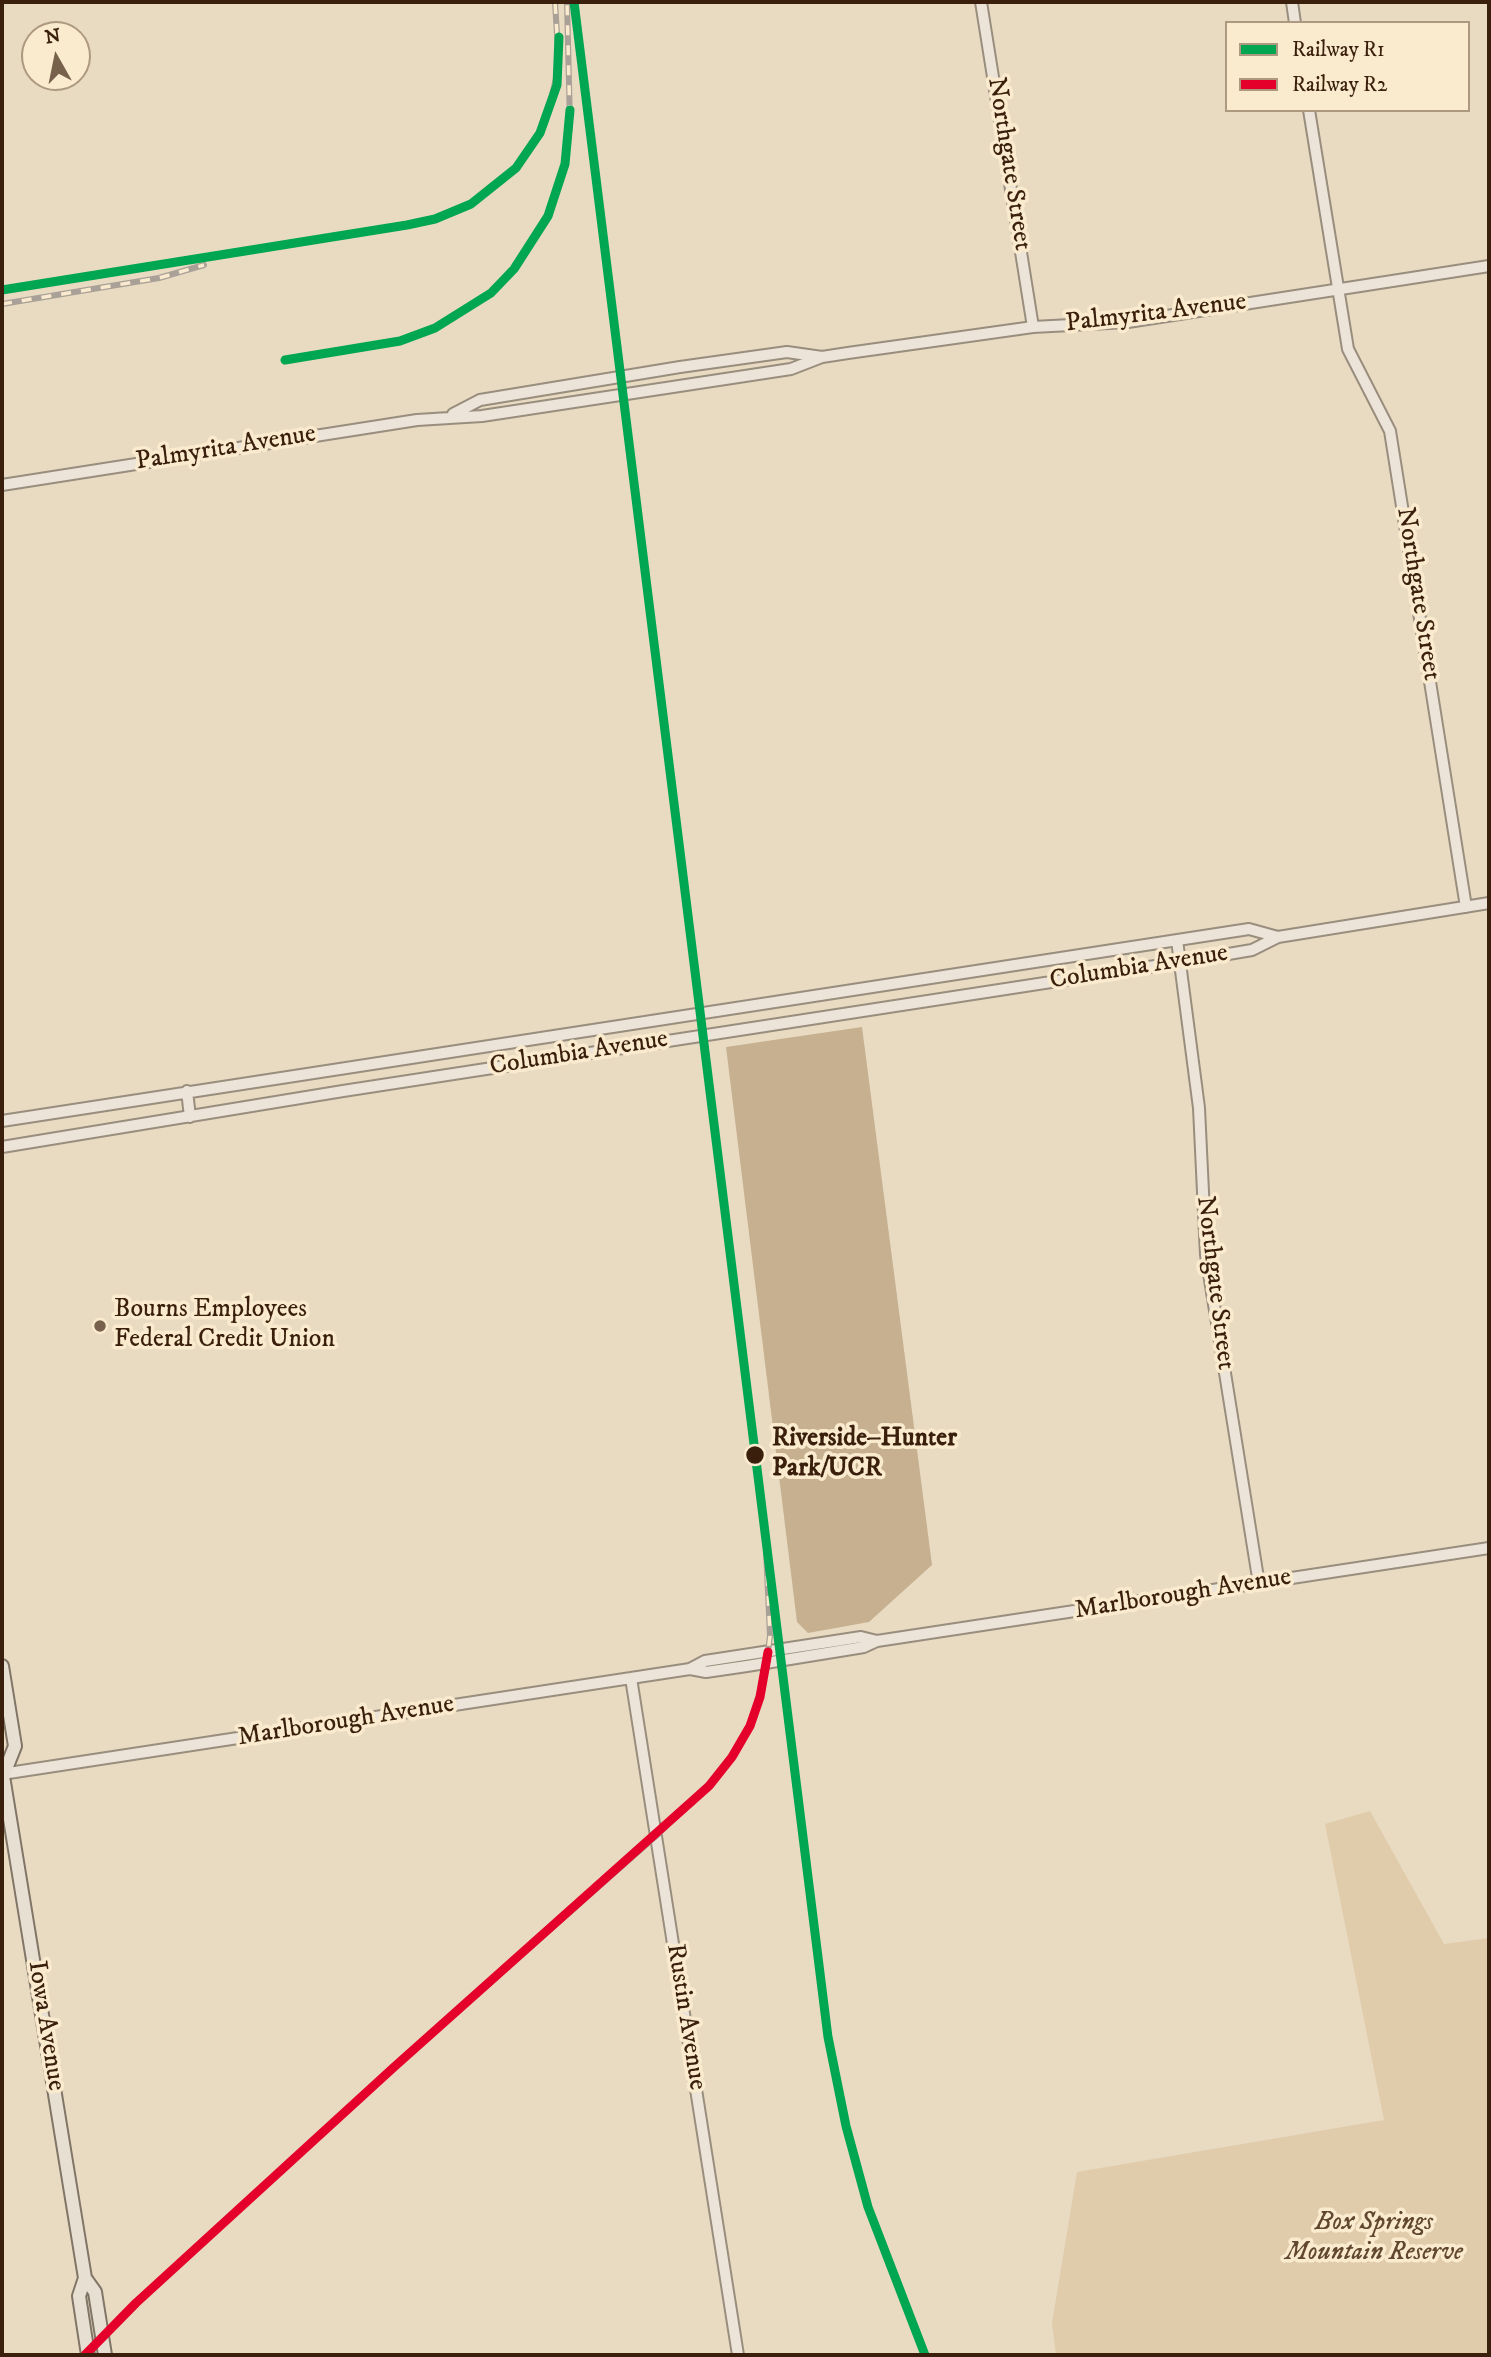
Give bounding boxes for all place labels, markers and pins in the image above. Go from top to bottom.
place label: Bourns Employees Federal Credit Union [114,1295,335,1356]
marker: Bourns Employees Federal Credit Union [92,1318,108,1334]
place label: Riverside–Hunter Park/UCR [772,1424,957,1486]
marker: Riverside–Hunter Park/UCR [744,1444,766,1466]

